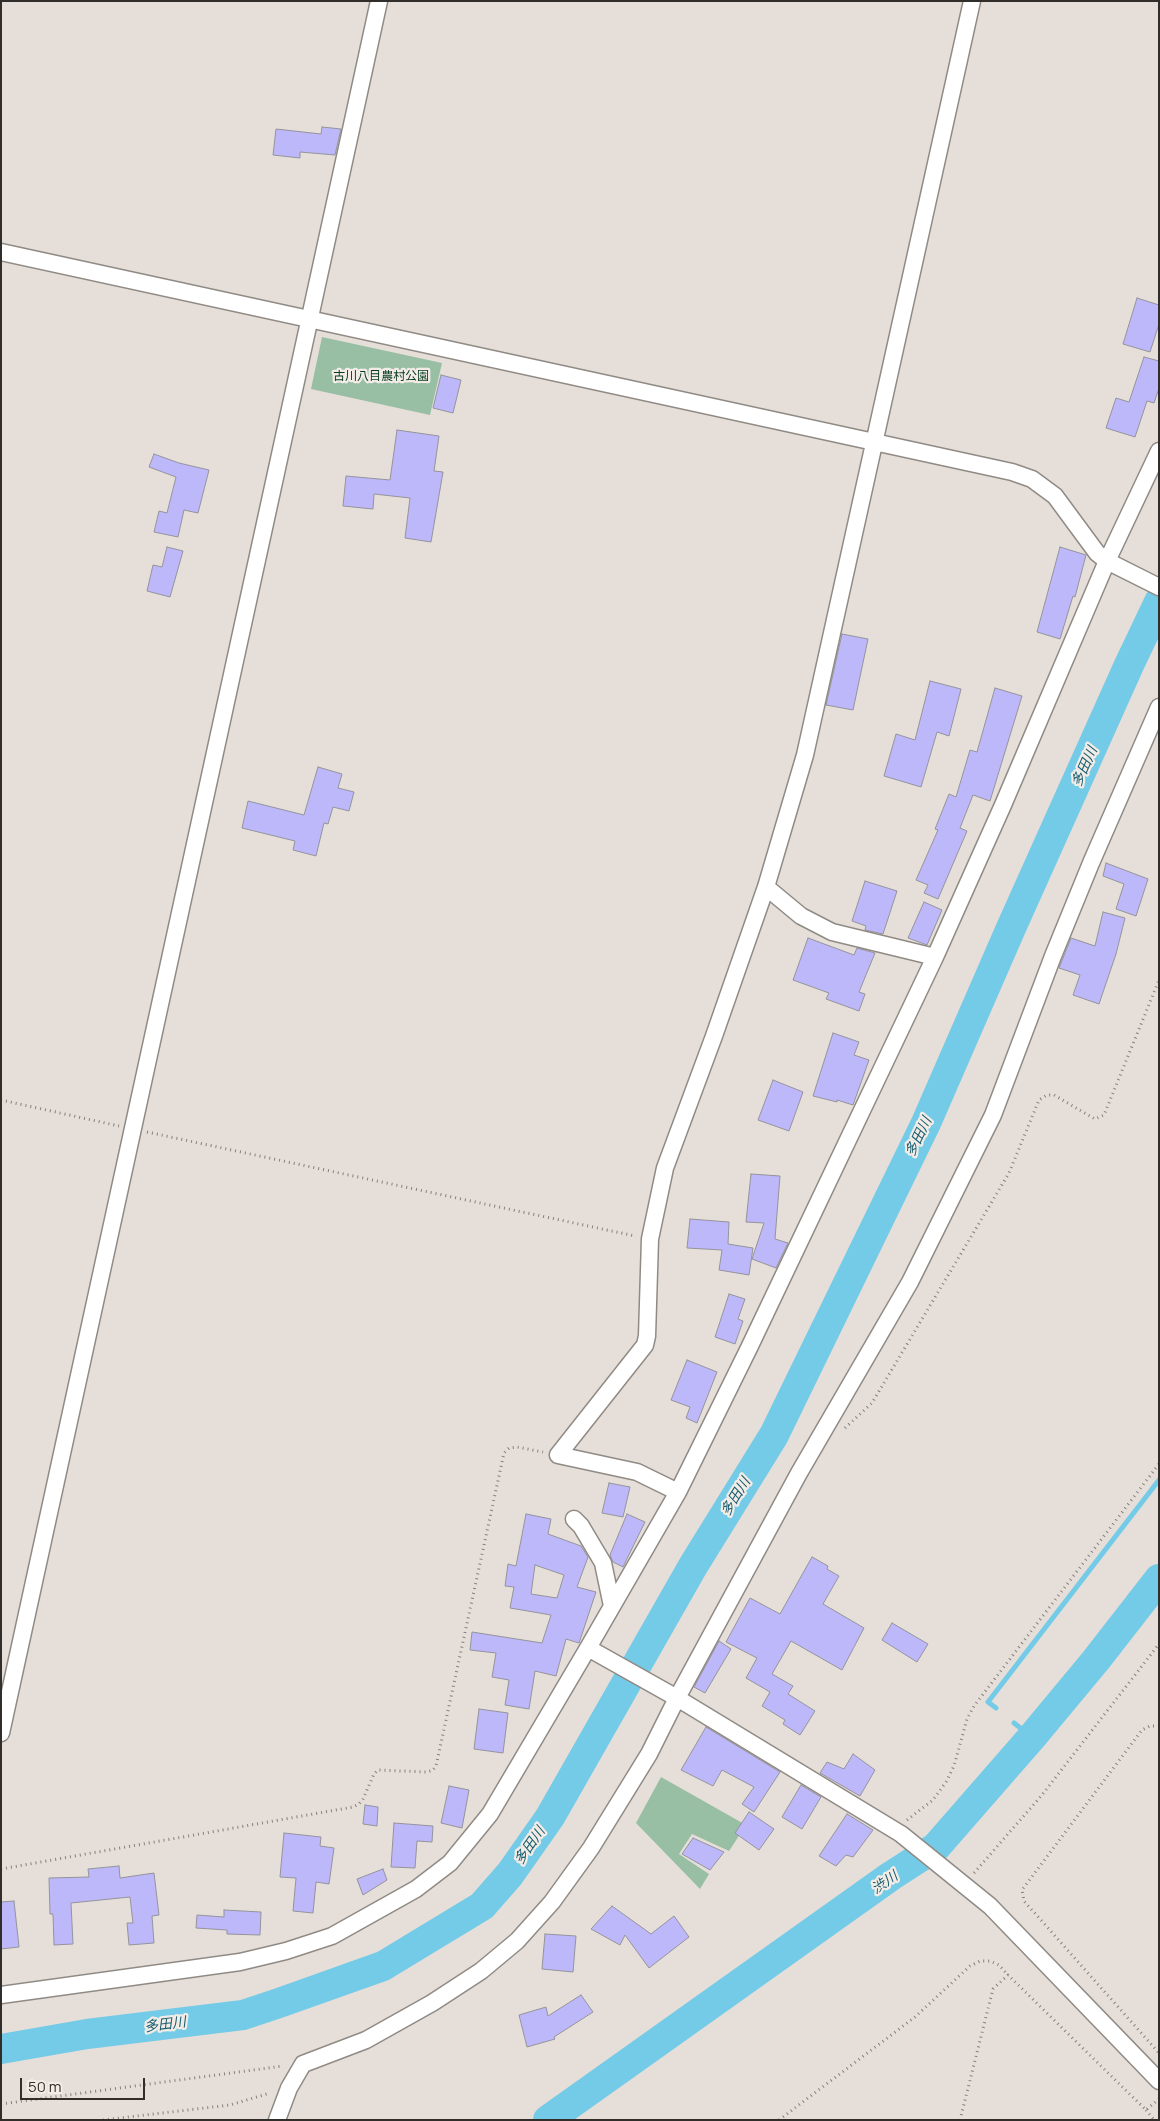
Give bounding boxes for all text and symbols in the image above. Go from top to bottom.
park label: 古川八目農村公園 [333,370,429,384]
water label: 多田川 [1069,744,1101,790]
water label: 多田川 [902,1114,936,1160]
water label: 多田川 [718,1475,754,1519]
water label: 多田川 [511,1824,549,1868]
water label: 渋川 [869,1868,901,1898]
water label: 多田川 [143,2014,187,2036]
scale bar [22,2068,148,2100]
text: 50 m [28,2076,62,2097]

